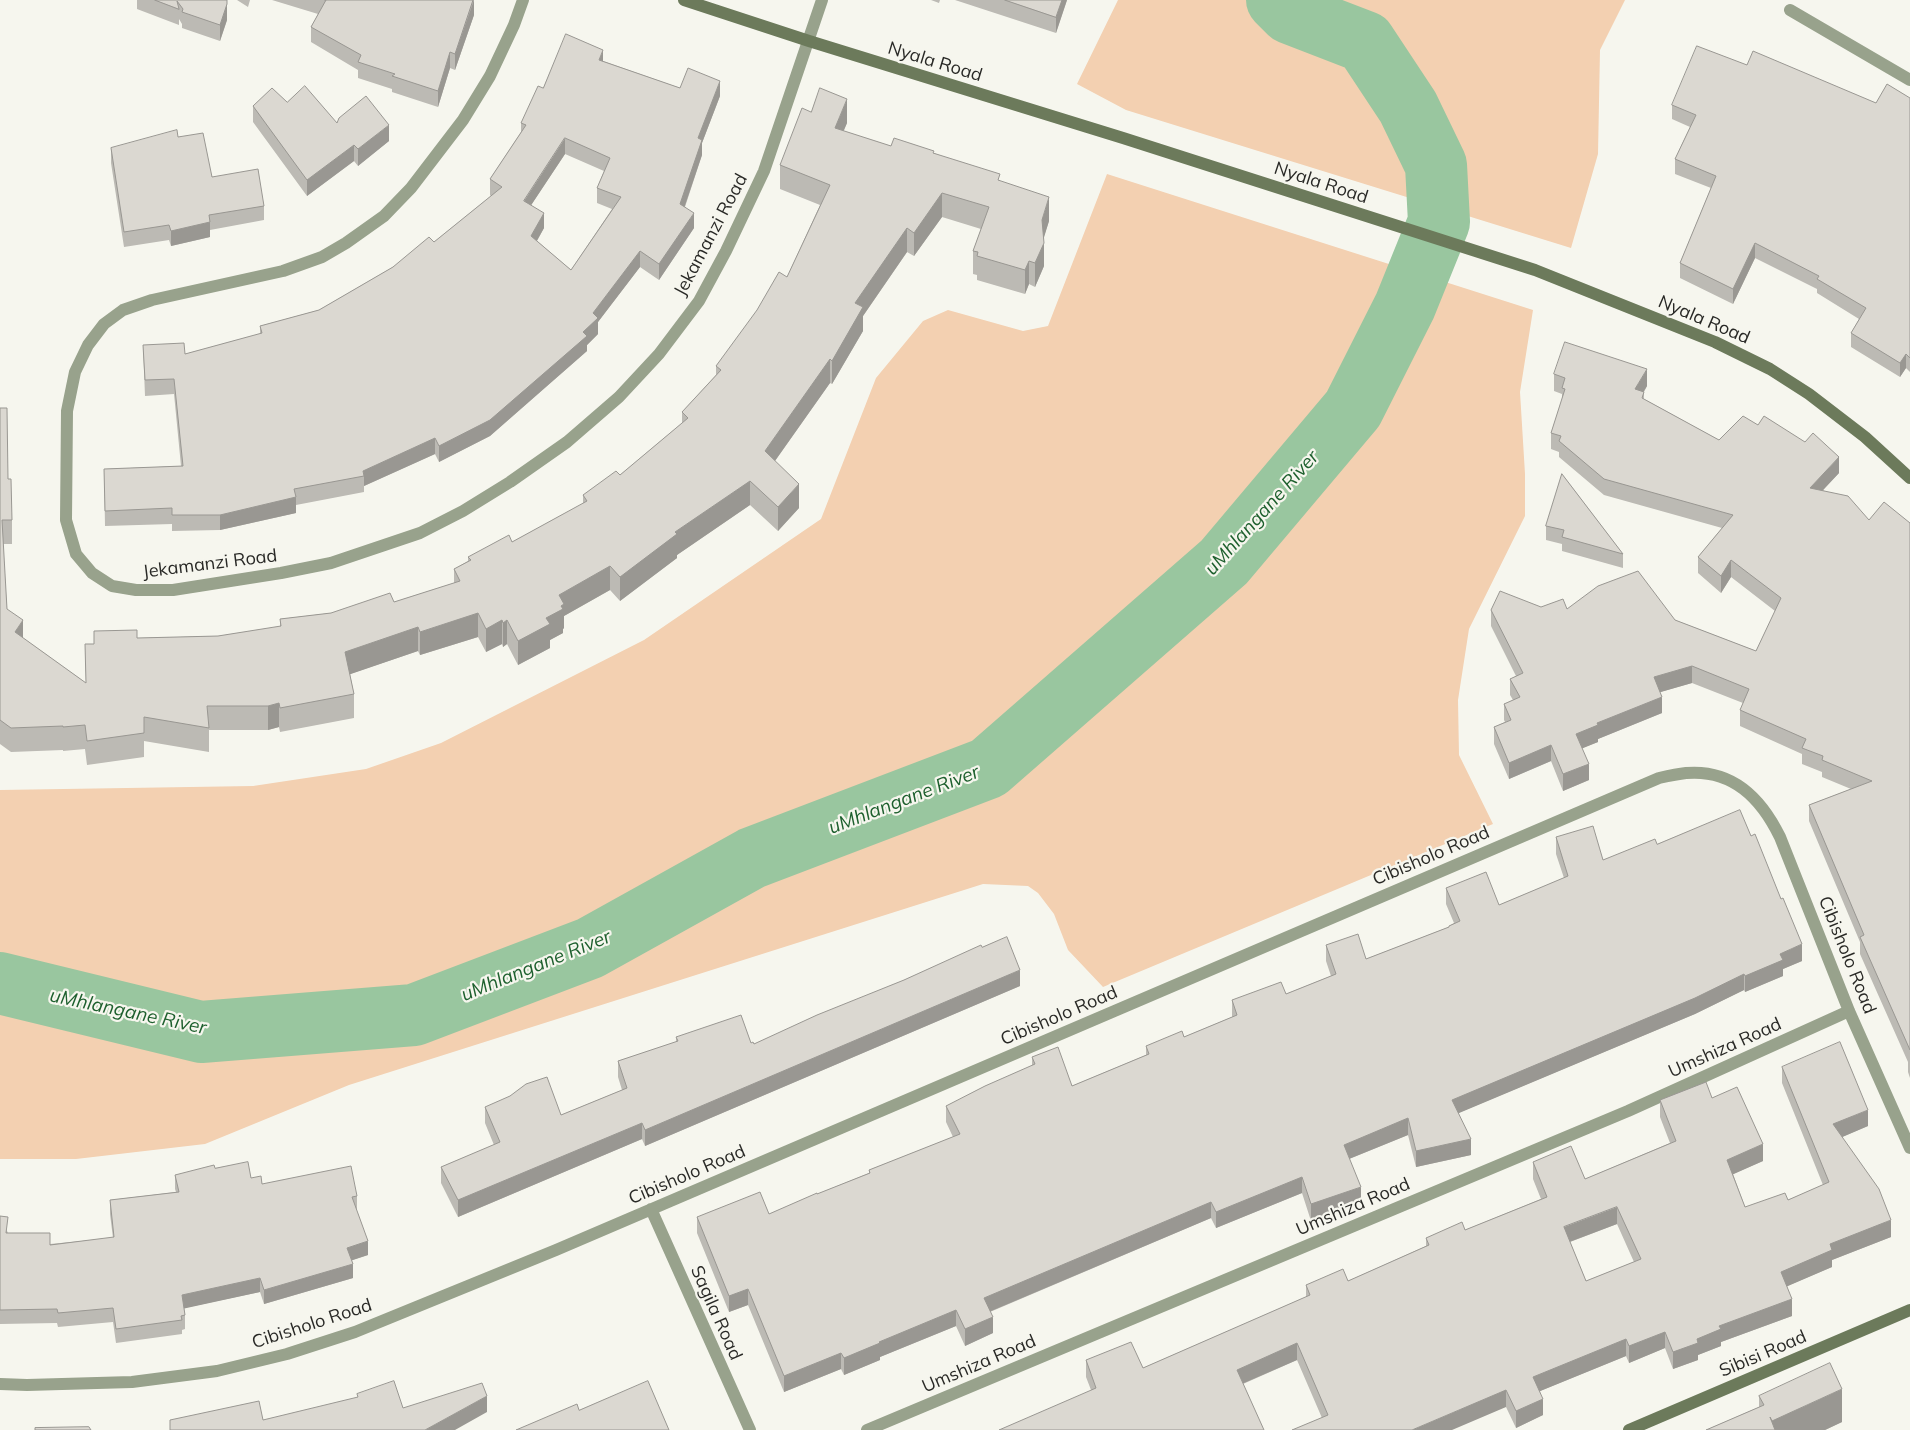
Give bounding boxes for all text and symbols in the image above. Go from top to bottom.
street label: Nyala Road [885,37,985,87]
street label: Nyala Road [1271,158,1371,208]
street label: Jekamanzi Road [670,170,752,300]
street label: Nyala Road [1655,291,1753,349]
water label: uMhlangane River [1200,446,1324,580]
street label: Jekamanzi Road [142,545,278,583]
water label: uMhlangane River [825,761,983,839]
street label: Cibisholo Road [1369,822,1493,890]
street label: Cibisholo Road [1814,893,1880,1017]
water label: uMhlangane River [458,926,614,1006]
street label: Cibisholo Road [997,982,1121,1050]
water label: uMhlangane River [48,984,208,1040]
street label: Umshiza Road [1665,1013,1785,1083]
street label: Cibisholo Road [625,1141,749,1209]
street label: Umshiza Road [1293,1173,1413,1241]
street label: Sagila Road [686,1262,746,1364]
street label: Cibisholo Road [249,1294,375,1354]
street label: Sibisi Road [1716,1326,1810,1382]
street label: Umshiza Road [919,1330,1039,1398]

